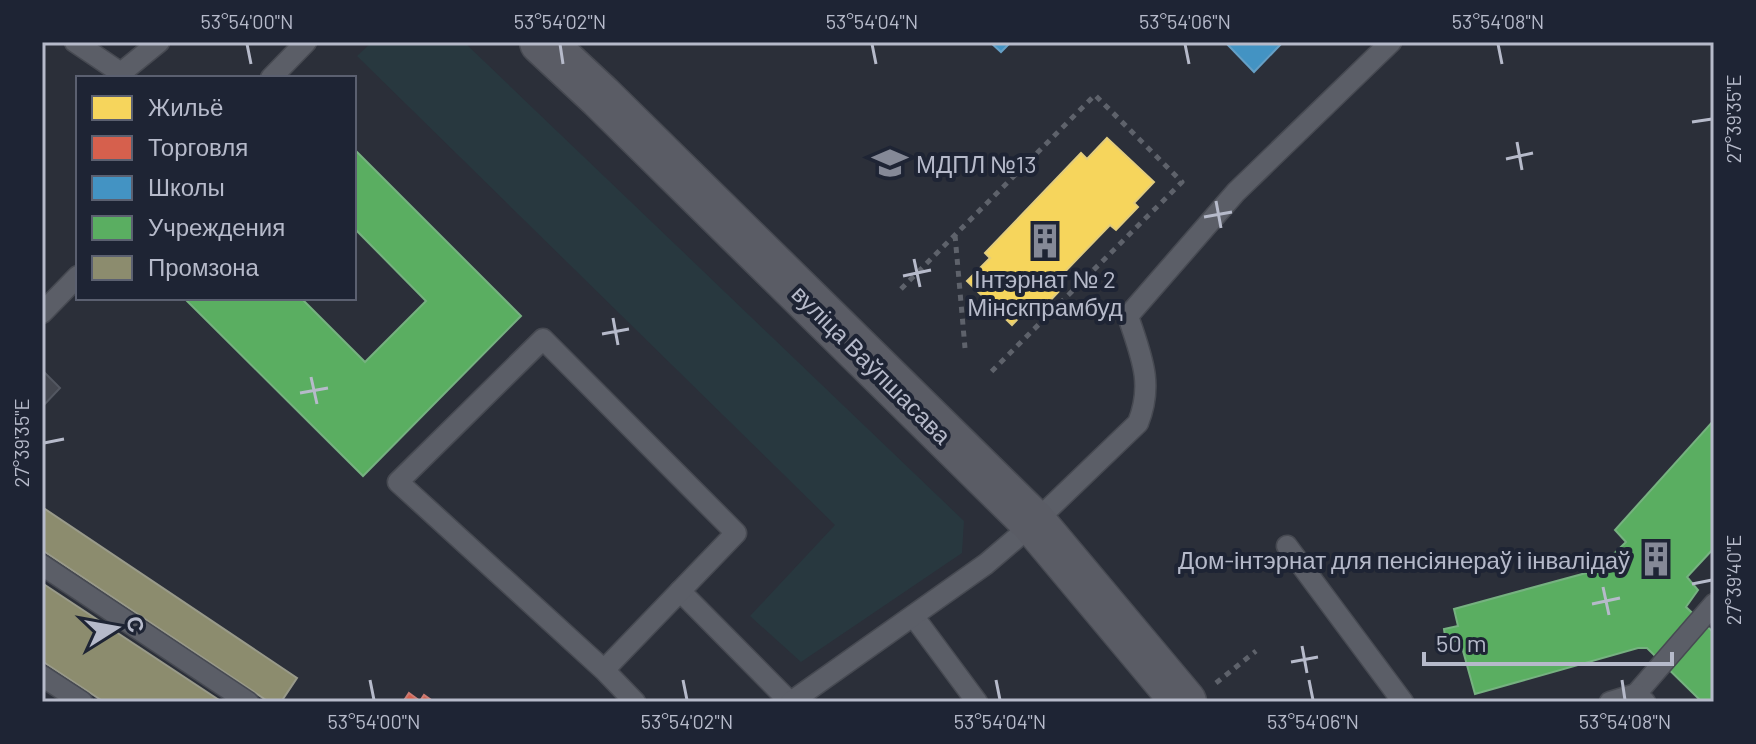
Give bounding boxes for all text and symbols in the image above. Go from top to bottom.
text: 53°54'00"N [200,9,294,33]
text: 53°54'02"N [514,9,606,33]
text: 53°54'04"N [826,9,918,33]
text: 53°54'06"N [1139,9,1231,33]
text: 53°54'08"N [1452,9,1544,33]
text: 27°39'35"E [1721,74,1745,164]
legend [76,76,356,300]
text: Жильё [148,92,223,121]
text: Торговля [148,132,248,161]
school or university icon: МДПЛ №13 [871,144,909,182]
place label: МДПЛ №13 [916,149,1037,178]
text: Школы [148,172,225,201]
text: Учреждения [148,212,285,241]
building icon: Інтэрнат № 2 Мінскпрамбуд [1026,222,1064,260]
text: Промзона [148,252,260,281]
place label: Інтэрнат № 2 Мінскпрамбуд [967,264,1123,321]
street label: вуліца Ваўпшасава [786,278,958,450]
text: 27°39'35"E [9,398,33,488]
text: 27°39'40"E [1721,535,1745,625]
building icon: Дом-інтэрнат для пенсіянераў і інвалідаў [1637,540,1675,578]
place label: Дом-інтэрнат для пенсіянераў і інвалідаў [1178,545,1630,574]
north arrow [76,588,156,668]
text: С [122,614,151,634]
scale bar [1424,616,1672,666]
text: 50 m [1436,628,1487,657]
text: 53°54'00"N [327,709,421,733]
text: 53°54'02"N [641,709,733,733]
text: 53°54'04"N [954,709,1046,733]
text: 53°54'06"N [1267,709,1359,733]
text: 53°54'08"N [1579,709,1671,733]

